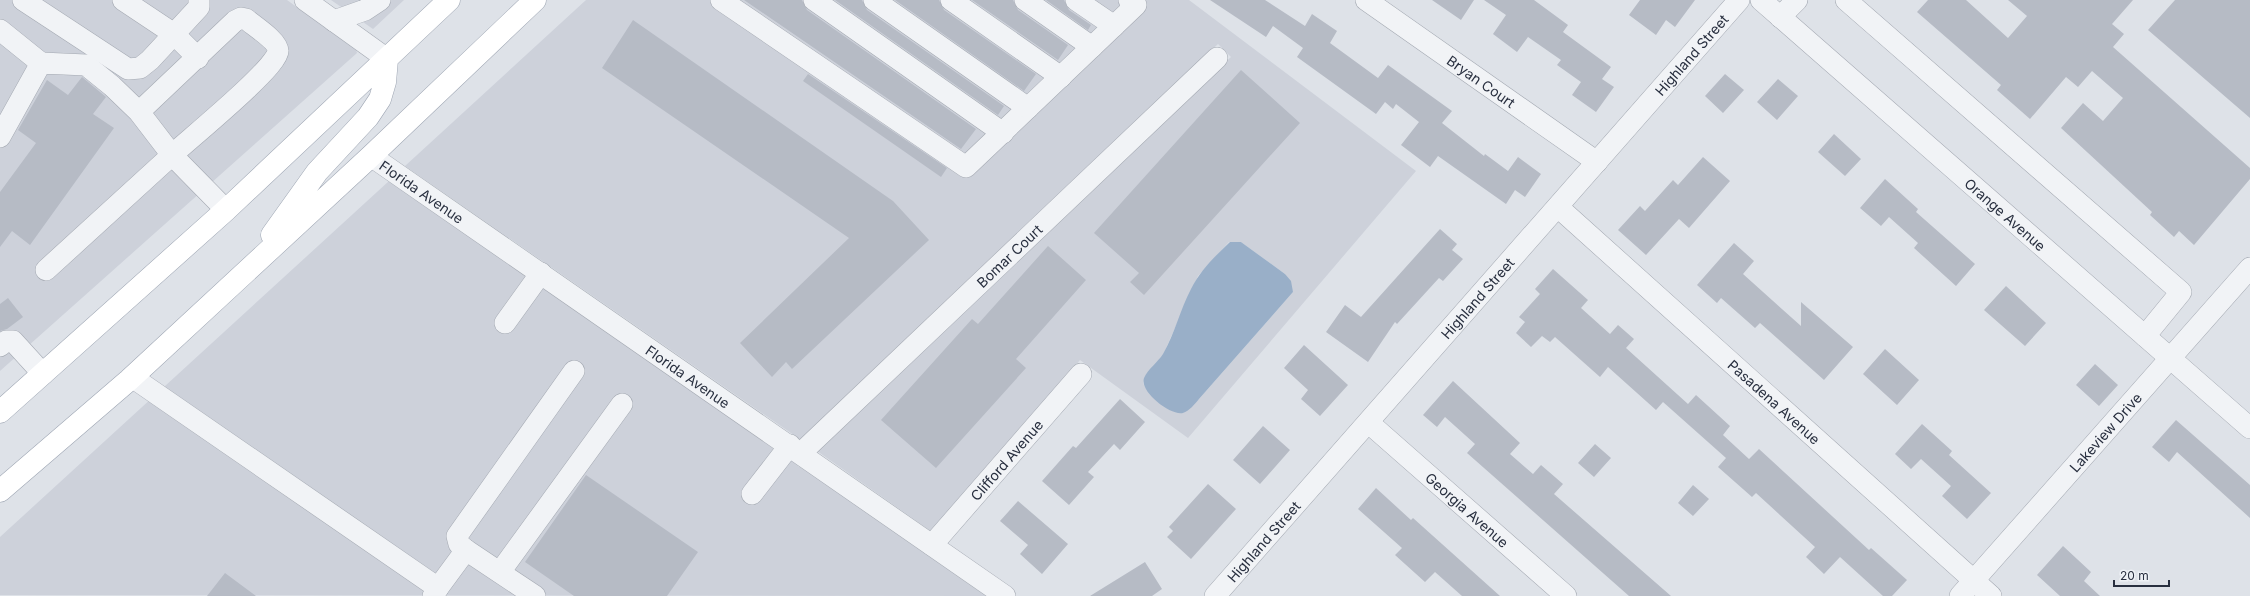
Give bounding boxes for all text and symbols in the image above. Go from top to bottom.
street label: Highland Street [1651,10,1731,99]
street label: Bryan Court [1444,51,1519,111]
street label: Florida Avenue [377,156,467,226]
street label: Orange Avenue [1962,174,2050,254]
street label: Bomar Court [973,220,1046,290]
street label: Highland Street [1437,254,1518,342]
street label: Florida Avenue [643,341,733,411]
street label: Pasadena Avenue [1725,356,1824,447]
street label: Lakeview Drive [2065,389,2145,475]
street label: Clifford Avenue [966,416,1046,504]
street label: Georgia Avenue [1422,468,1513,551]
street label: Highland Street [1223,497,1304,585]
scale bar [2114,562,2169,588]
text: 20 m [2120,568,2149,583]

